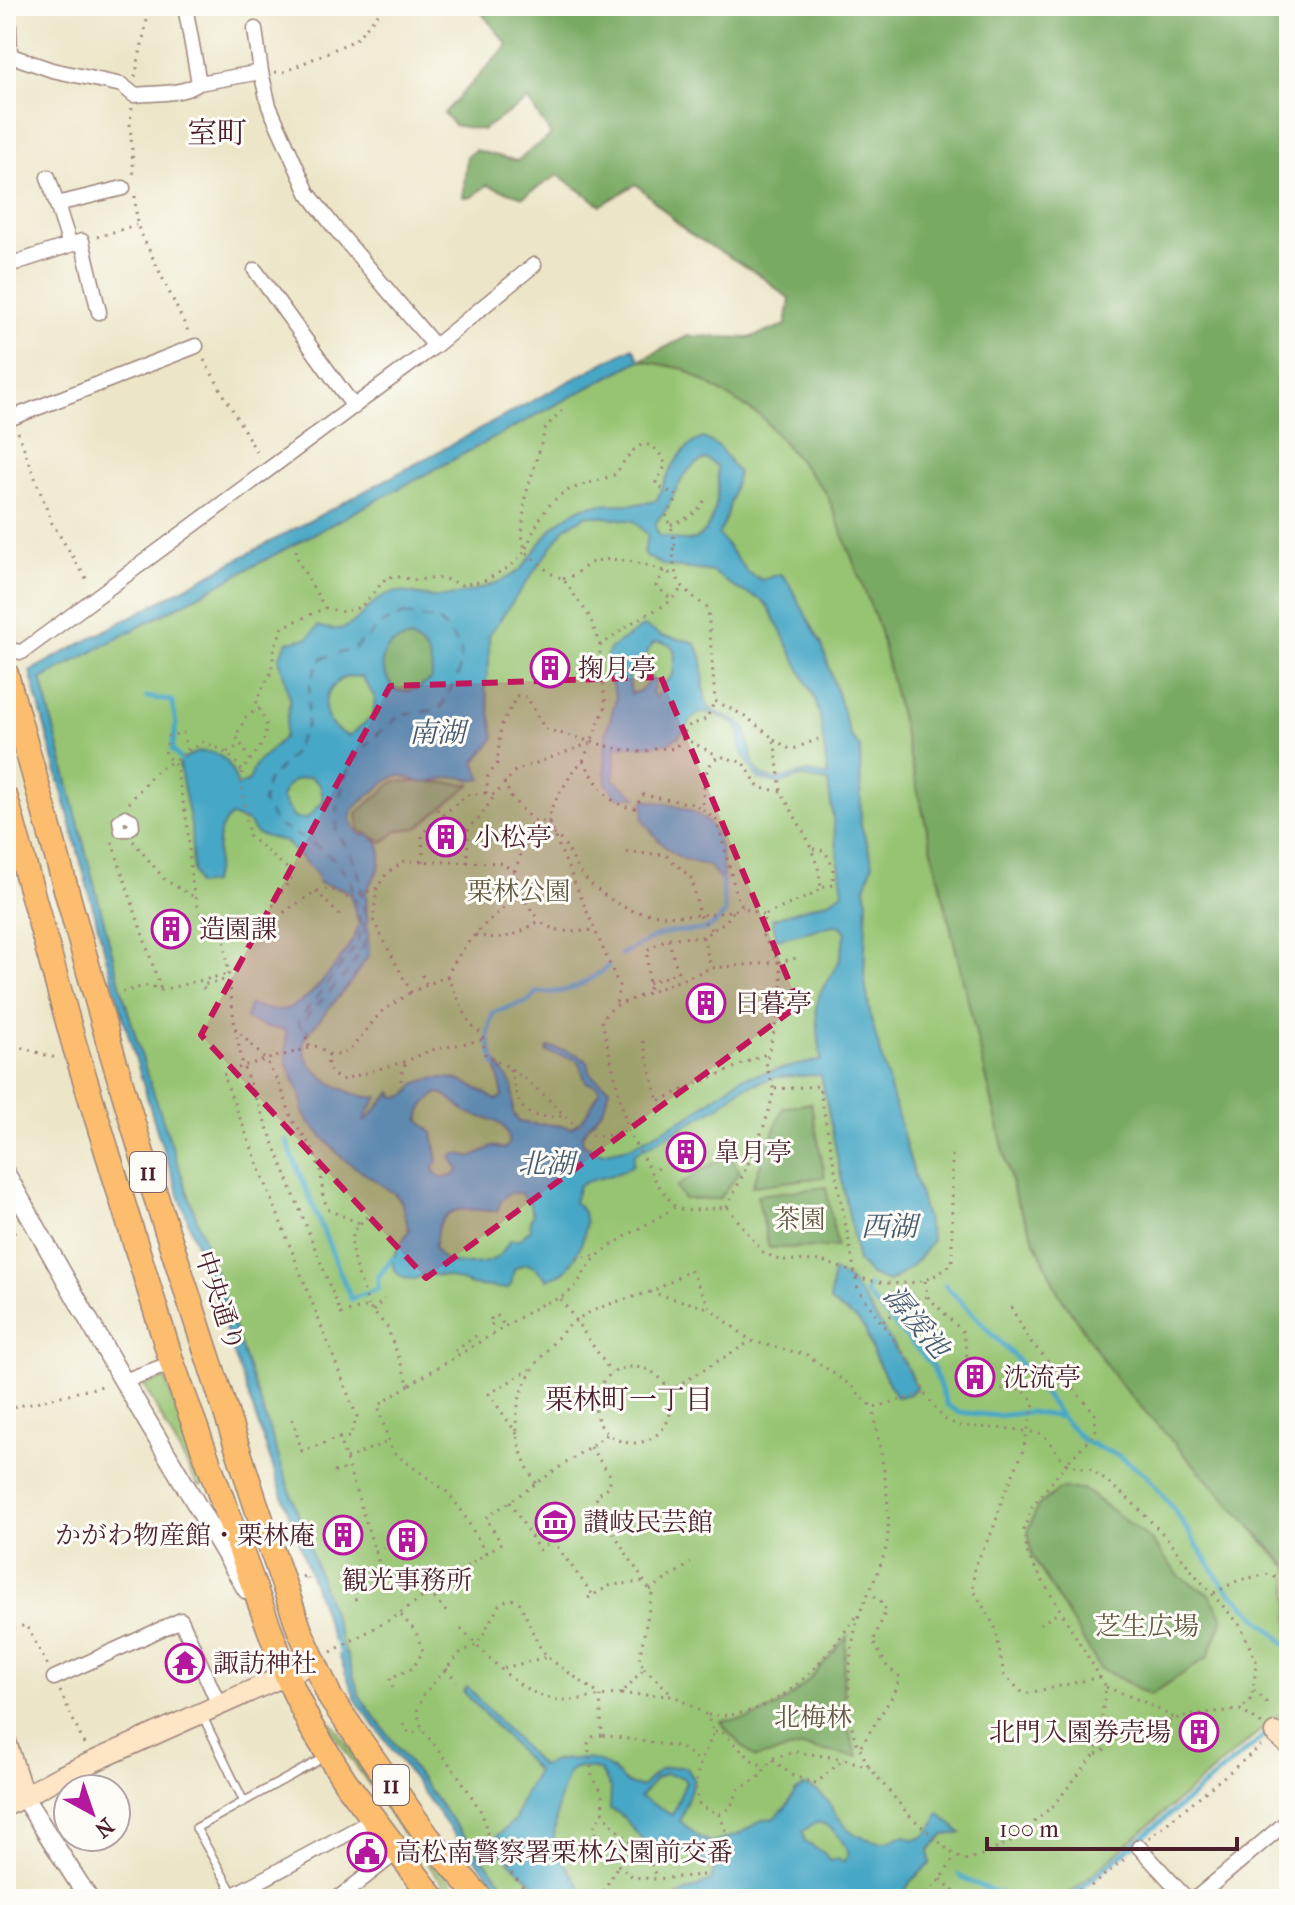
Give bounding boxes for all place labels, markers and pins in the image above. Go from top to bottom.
building icon: 掬月亭 [529,647,571,689]
place label: 掬月亭 [578,653,656,684]
building icon: 小松亭 [425,816,467,858]
place label: 小松亭 [474,822,552,853]
building icon: 造園課 [150,908,192,950]
place label: 造園課 [199,914,277,945]
building icon: 日暮亭 [685,982,727,1024]
place label: 日暮亭 [734,988,812,1019]
building icon: 皐月亭 [665,1131,707,1173]
place label: 皐月亭 [714,1137,792,1168]
building icon: 沈流亭 [954,1356,996,1398]
place label: 沈流亭 [1003,1362,1081,1393]
museum icon: 讃岐民芸館 [534,1501,576,1543]
place label: 讃岐民芸館 [583,1507,713,1538]
building icon: かがわ物産館・栗林庵 [322,1514,364,1556]
building icon: 観光事務所 [386,1519,428,1561]
place label: かがわ物産館・栗林庵 [55,1520,315,1551]
place label: 観光事務所 [342,1565,472,1596]
temple icon: 諏訪神社 [164,1642,206,1684]
place label: 諏訪神社 [213,1648,317,1679]
building icon: 北門入園券売場 [1178,1711,1220,1753]
place label: 北門入園券売場 [989,1717,1171,1748]
public building icon: 高松南警察署栗林公園前交番 [346,1831,388,1873]
place label: 高松南警察署栗林公園前交番 [395,1837,733,1868]

